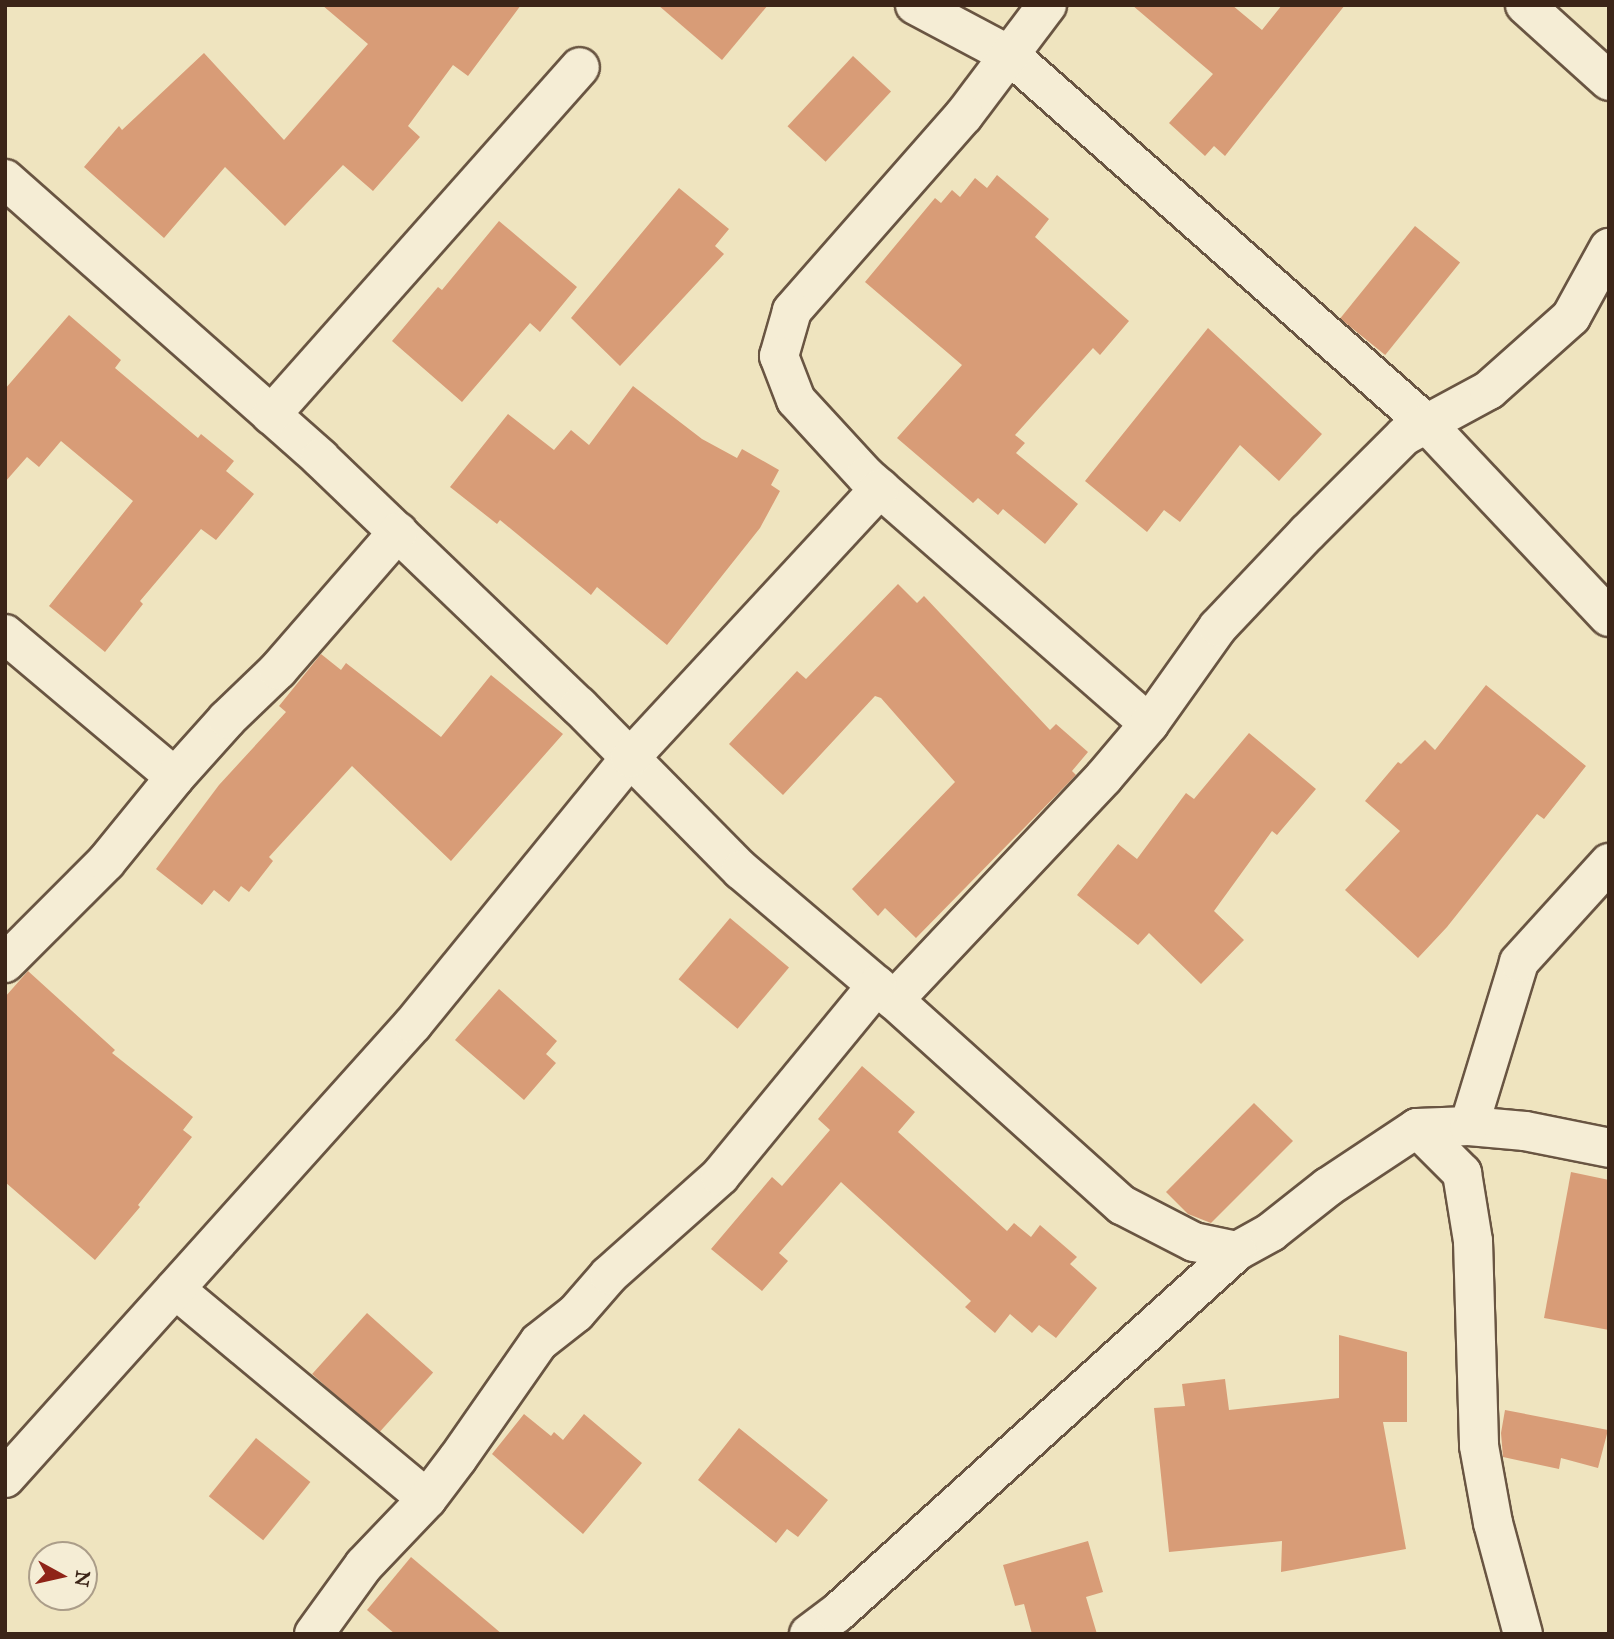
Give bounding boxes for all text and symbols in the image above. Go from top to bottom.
north arrow [28,1541,98,1611]
text: N [70,1569,95,1588]

